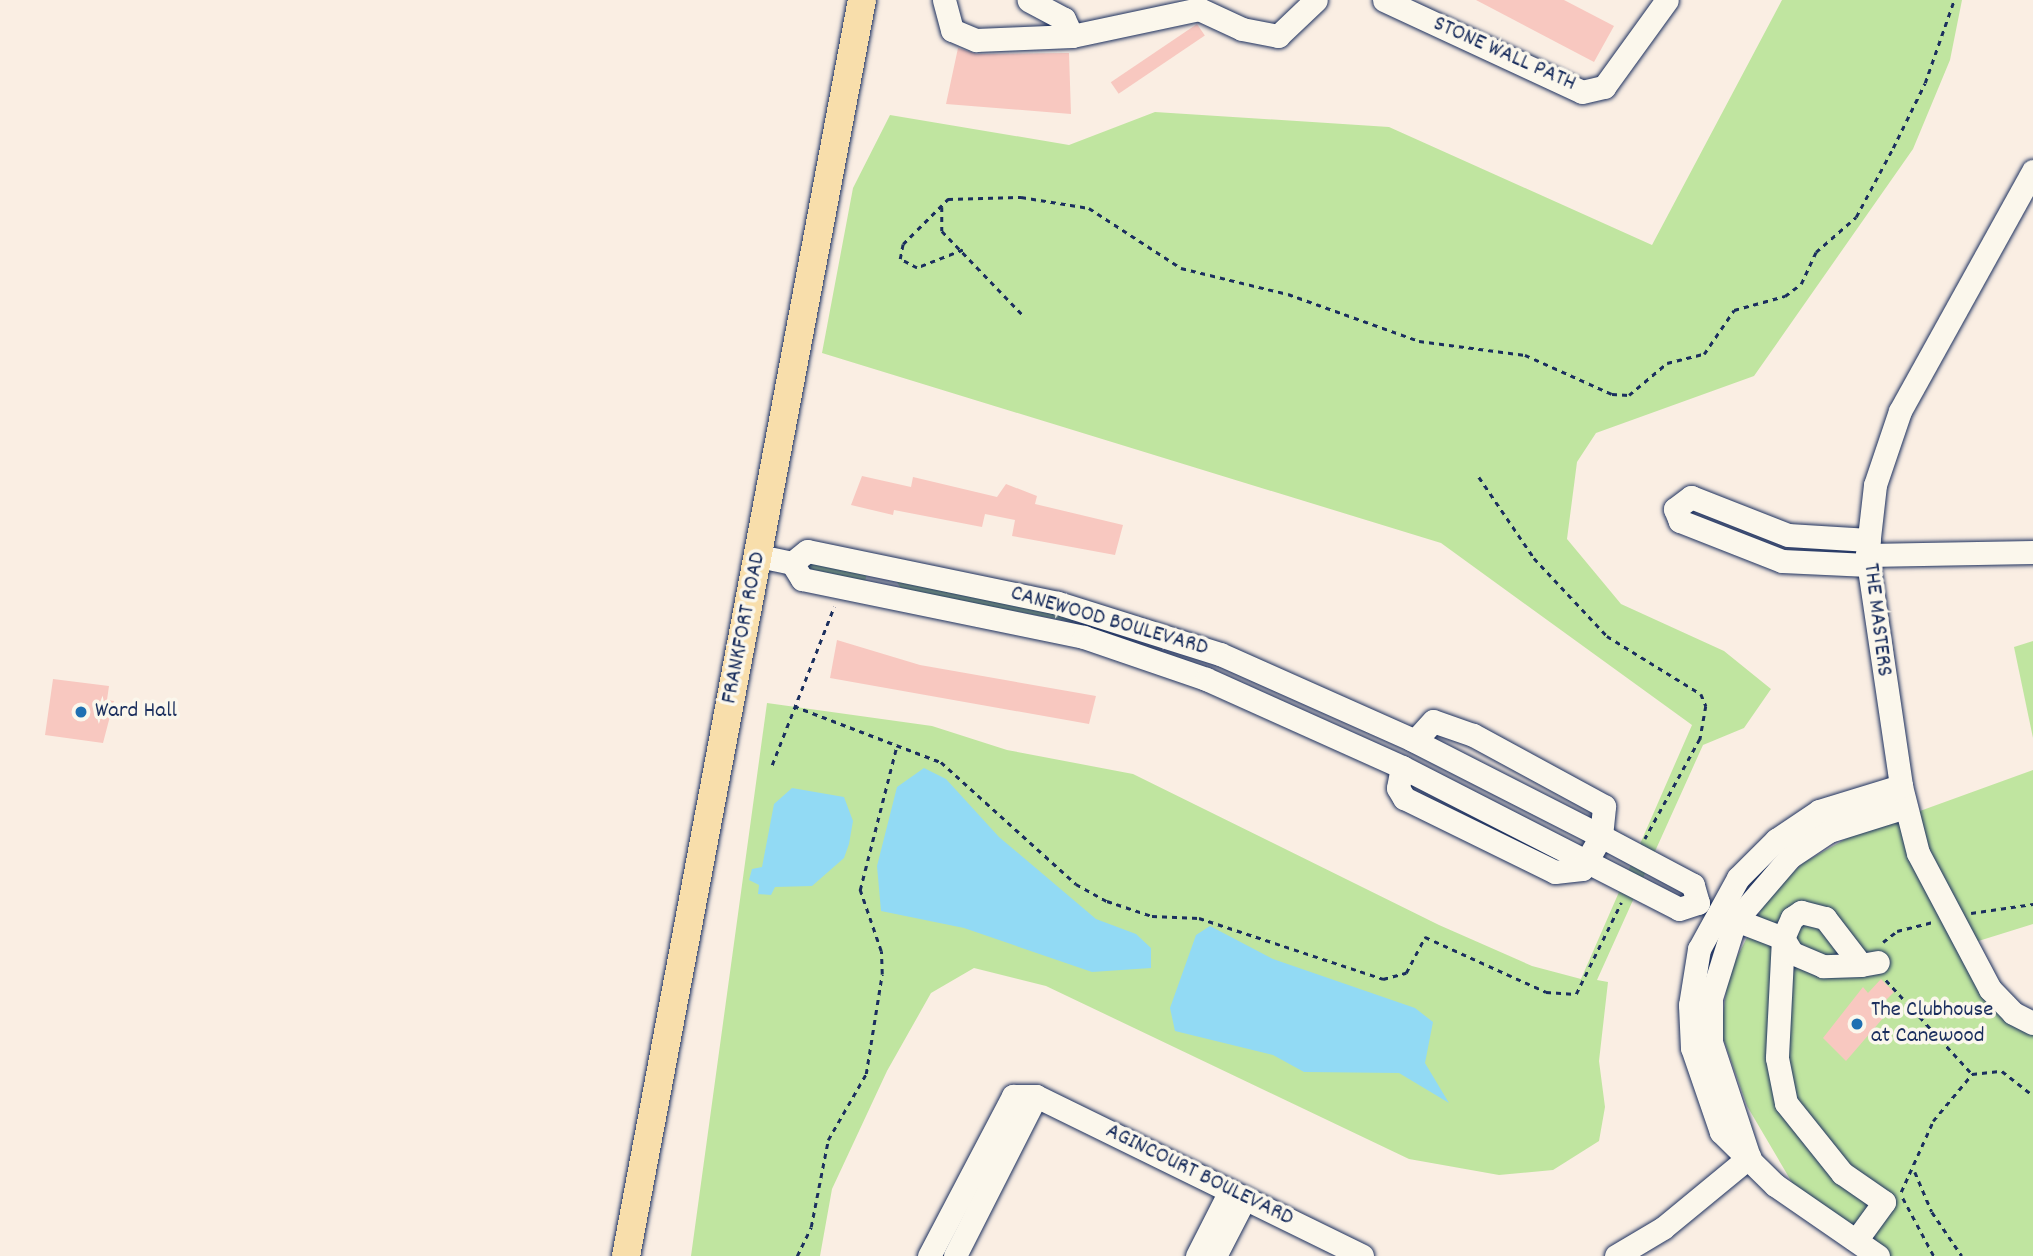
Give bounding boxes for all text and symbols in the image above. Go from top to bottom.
street label: STONE WALL PATH [1428,11,1580,99]
street label: FRANKFORT ROAD [717,550,773,706]
street label: THE MASTERS [1855,562,1897,678]
street label: CANEWOOD BOULEVARD [1007,581,1211,663]
place label: Ward Hall [95,698,177,726]
marker: Ward Hall [73,704,89,720]
place label: The Clubhouse at Canewood [1871,997,1993,1051]
marker: The Clubhouse at Canewood [1849,1016,1865,1032]
street label: AGINCOURT BOULEVARD [1101,1119,1297,1233]

